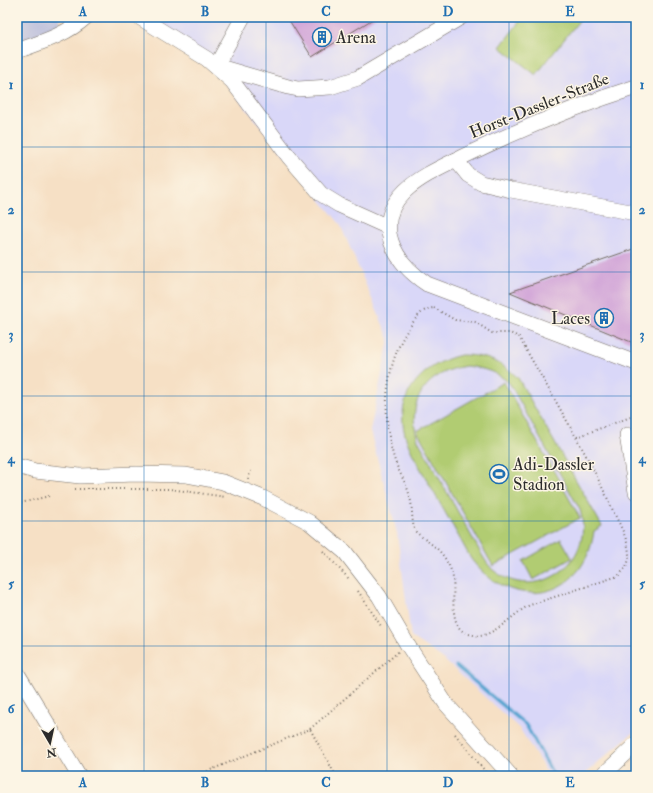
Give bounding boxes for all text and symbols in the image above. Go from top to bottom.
text: A [78,4,88,20]
text: B [201,4,209,20]
text: C [321,4,331,20]
text: D [443,4,454,20]
text: E [565,4,575,20]
building icon: Arena [311,26,333,48]
place label: Arena [335,27,377,48]
street label: Horst-Dassler-Straße [466,68,612,143]
text: 1 [9,77,14,93]
text: 1 [640,77,645,93]
text: 2 [8,202,15,218]
text: 2 [639,202,646,218]
building icon: Laces [593,307,615,329]
place label: Laces [551,308,590,329]
text: 3 [9,327,14,343]
text: 3 [640,327,645,343]
text: 4 [6,451,15,467]
text: 4 [637,451,646,467]
place label: Adi-Dassler Stadion [512,454,595,495]
sports icon: Adi-Dassler Stadion [488,463,510,485]
text: 5 [8,576,14,592]
text: 5 [639,576,645,592]
text: 6 [8,701,16,717]
text: 6 [639,701,647,717]
north arrow [30,723,70,763]
text: N [44,745,58,760]
text: A [78,775,88,791]
text: B [201,775,209,791]
text: C [321,775,331,791]
text: D [443,775,454,791]
text: E [565,775,575,791]

